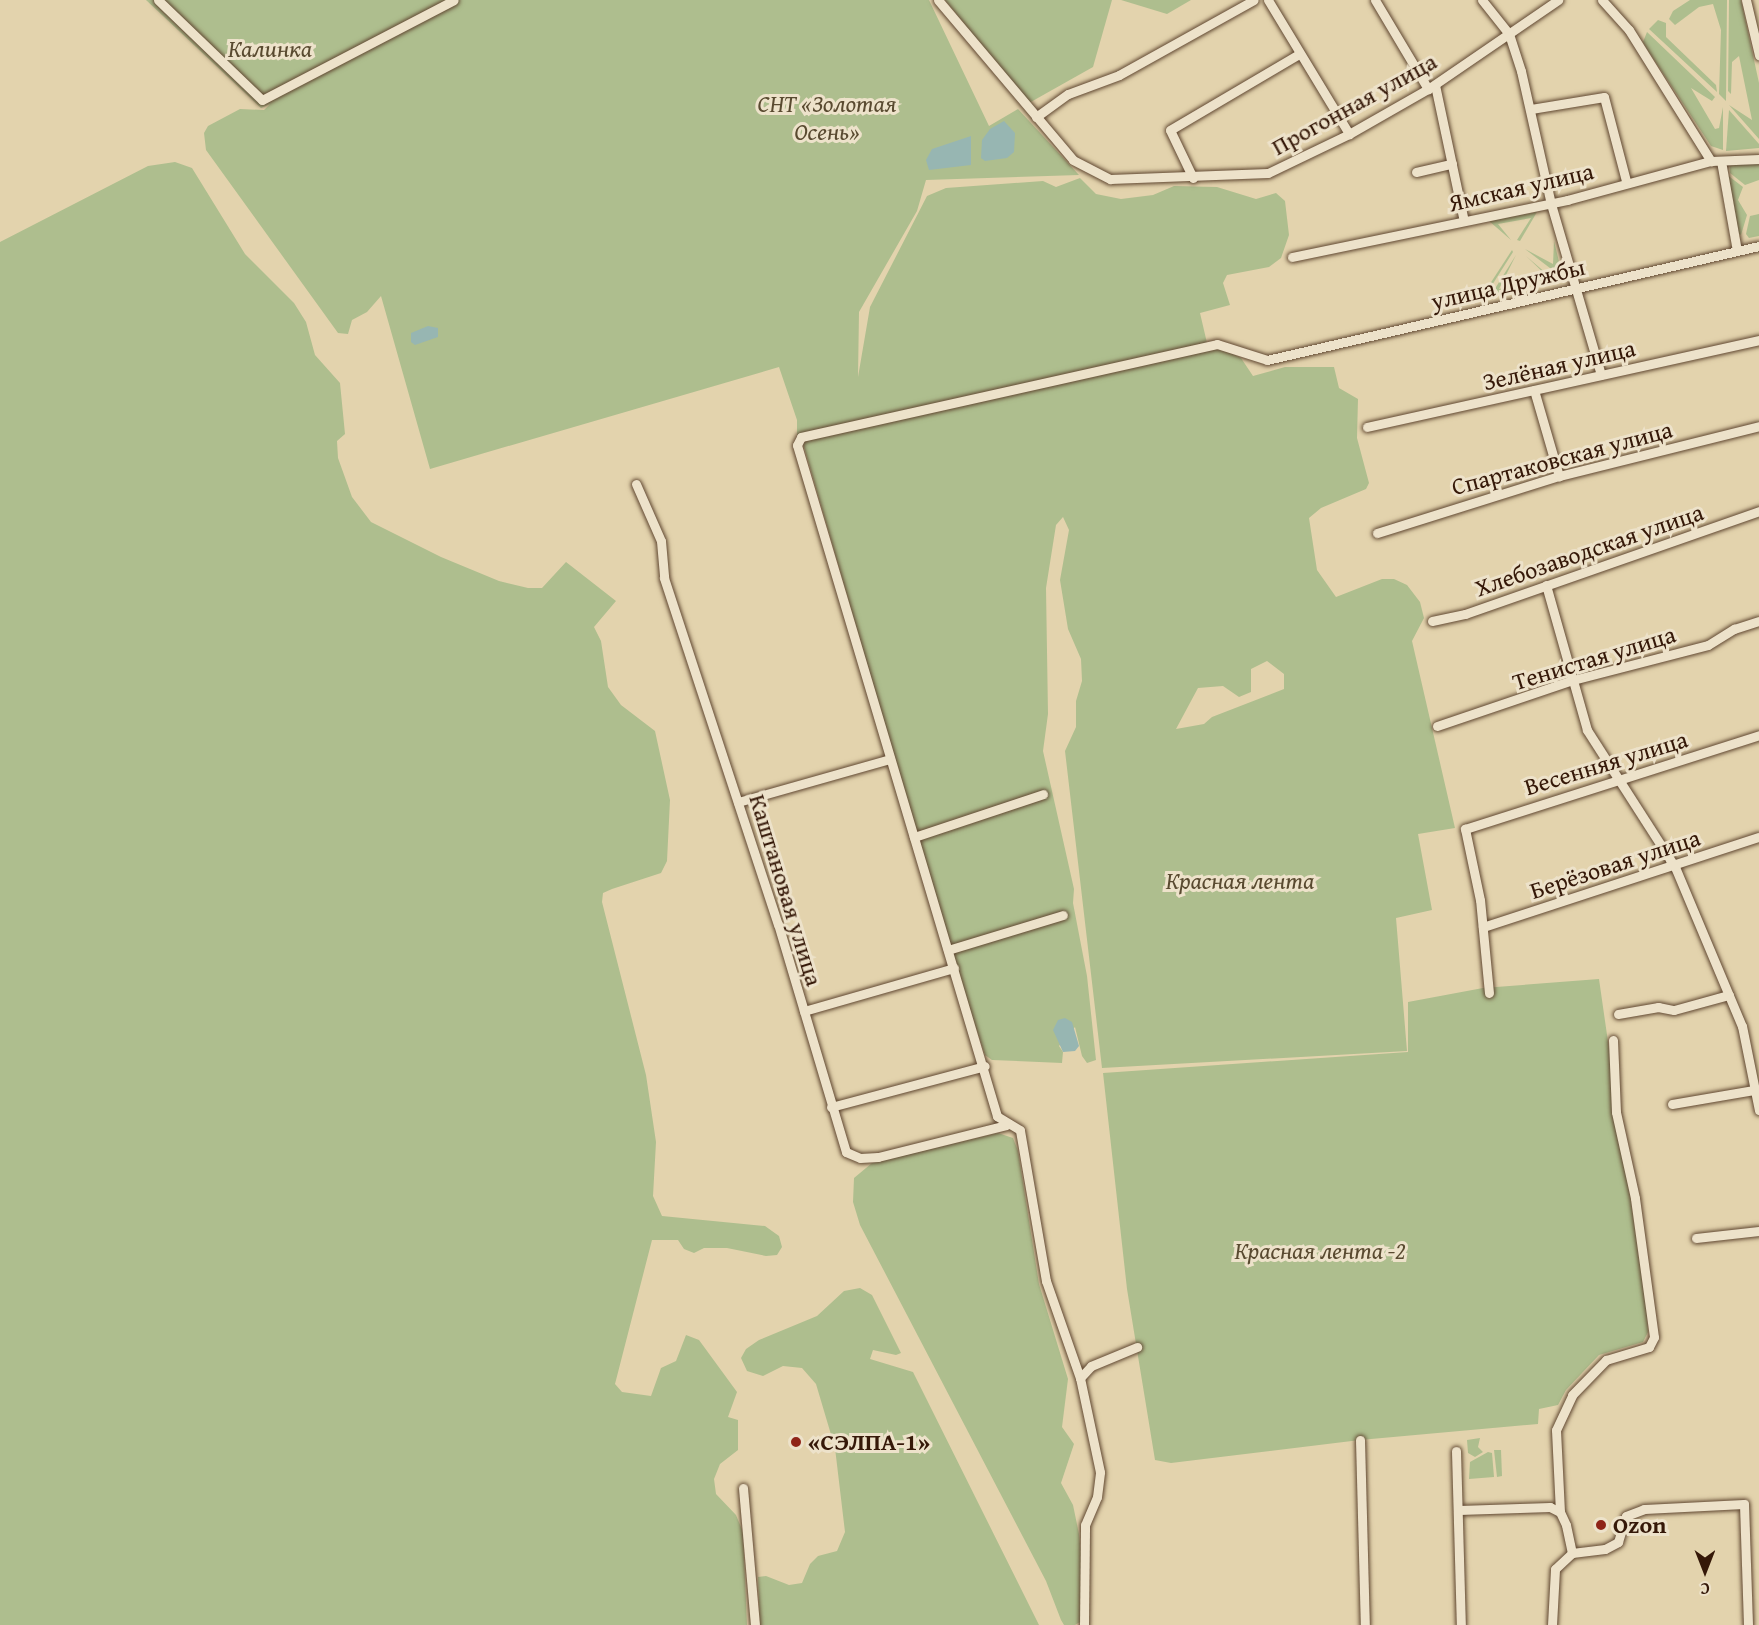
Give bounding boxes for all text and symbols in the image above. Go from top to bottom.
park label: Калинка [228,35,312,63]
street label: Прогонная улица [1266,47,1442,161]
park label: СНТ «Золотая Осень» [758,90,896,146]
street label: Ямская улица [1446,156,1596,218]
street label: улица Дружбы [1428,252,1588,316]
street label: Зелёная улица [1480,333,1638,397]
street label: Спартаковская улица [1448,415,1676,501]
street label: Хлебозаводская улица [1471,497,1707,603]
street label: Тенистая улица [1509,620,1679,696]
street label: Весенняя улица [1521,725,1691,801]
street label: Каштановая улица [743,791,829,989]
street label: Берёзовая улица [1526,823,1704,905]
park label: Красная лента [1166,867,1314,895]
park label: Красная лента -2 [1235,1237,1405,1265]
place label: «СЭЛПА-1» [808,1428,930,1456]
marker: «СЭЛПА-1» [789,1435,803,1449]
place label: Ozon [1613,1511,1666,1539]
marker: Ozon [1594,1518,1608,1532]
north arrow [1675,1541,1735,1601]
text: С [1700,1577,1710,1601]

